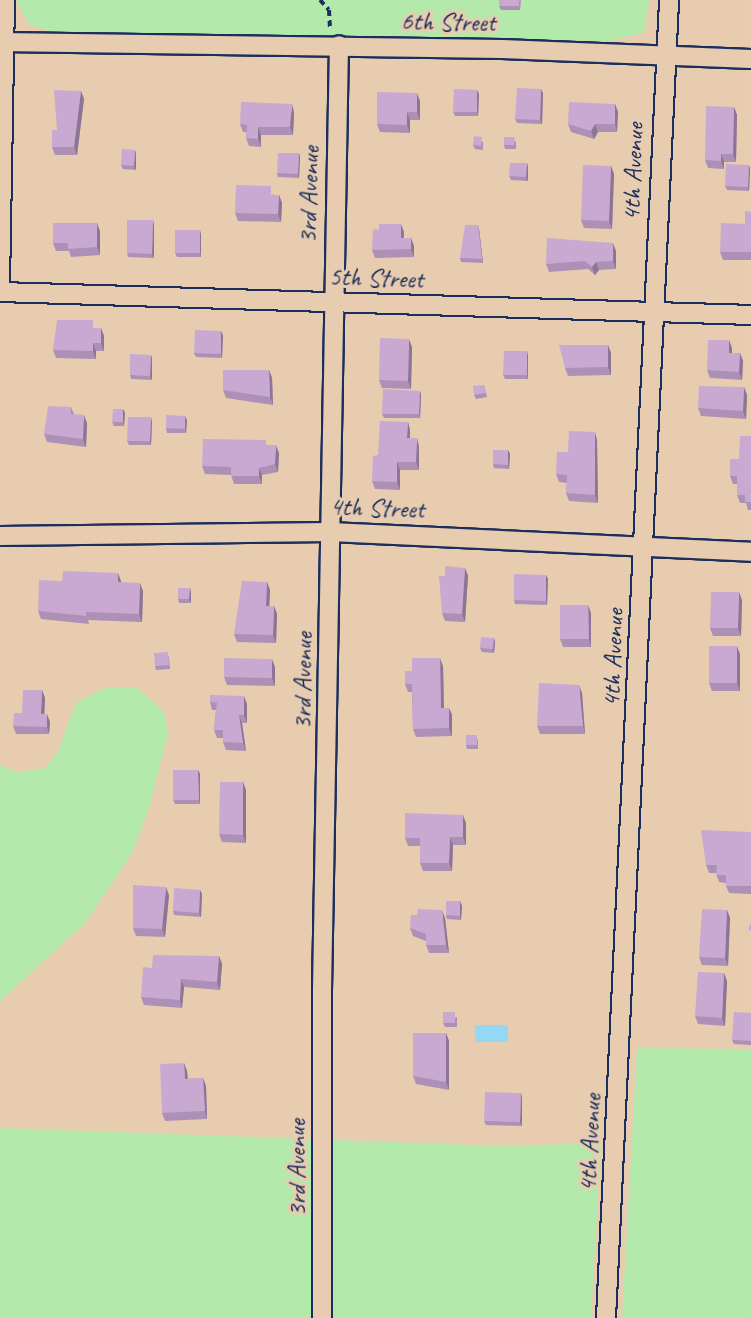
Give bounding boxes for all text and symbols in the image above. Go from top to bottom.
street label: 6th Street [400,6,496,38]
street label: 4th Avenue [616,122,650,222]
street label: 3rd Avenue [292,146,326,244]
street label: 5th Street [328,261,424,295]
street label: 4th Street [329,491,425,525]
street label: 4th Avenue [596,608,630,708]
street label: 3rd Avenue [287,632,319,730]
street label: 4th Avenue [572,1093,608,1193]
street label: 3rd Avenue [281,1119,313,1217]

